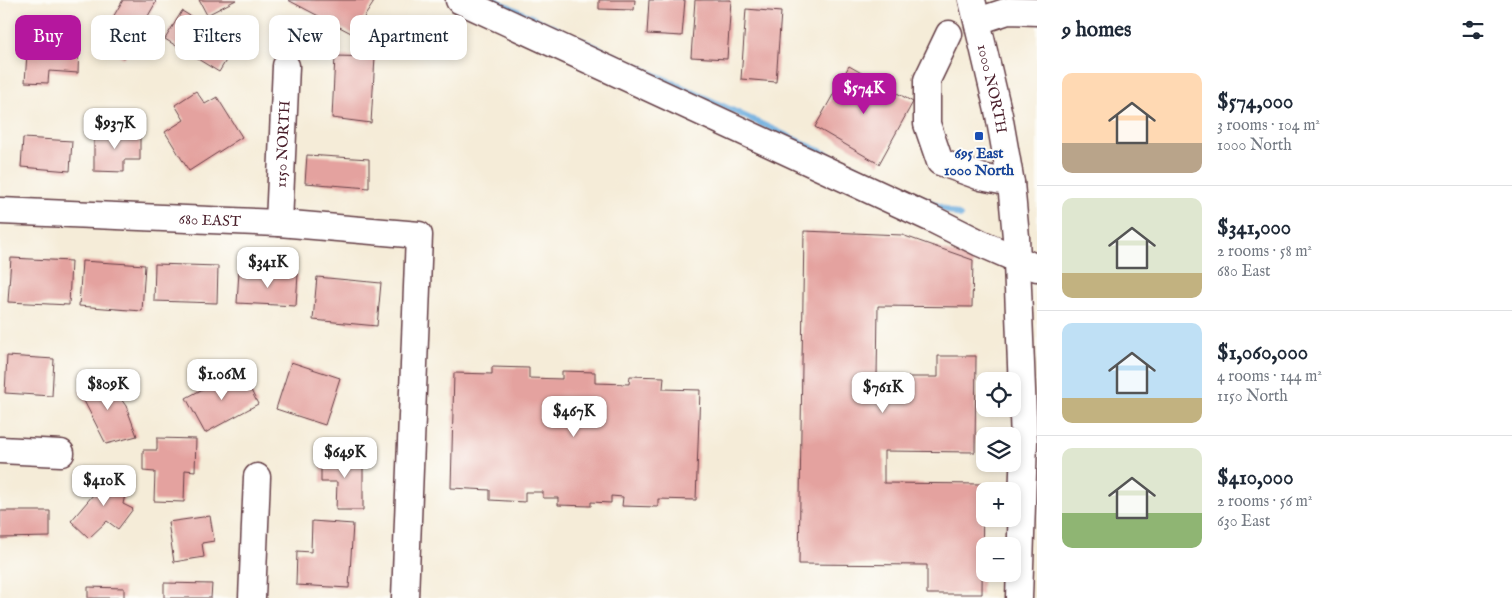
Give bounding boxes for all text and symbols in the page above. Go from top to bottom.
chip: Buy [15,15,81,60]
chip: Rent [91,15,165,60]
chip: Filters [175,15,259,60]
chip: New [269,15,340,60]
chip: Apartment [350,15,467,60]
icon: filters [1459,16,1487,44]
text: 9 homes [1062,17,1131,44]
street label: 1000 NORTH [973,42,1011,135]
pin: $574K [829,72,899,115]
text: $574K [843,79,885,99]
text: $574,000 [1217,89,1293,116]
icon: home [1102,93,1162,153]
street label: 1150 NORTH [272,100,294,188]
pin: $937K [80,108,150,150]
text: $937K [95,114,135,134]
text: 3 rooms · 104 m² [1217,116,1320,136]
marker: 695 East 1000 North [973,130,985,142]
text: 1000 North [1217,136,1292,156]
place label: 695 East 1000 North [944,144,1015,180]
street label: 680 EAST [178,210,241,231]
text: $341,000 [1217,215,1291,242]
icon: home [1102,218,1162,278]
text: 2 rooms · 58 m² [1217,242,1312,262]
pin: $341K [233,246,303,289]
text: $341K [248,253,288,273]
text: 680 East [1217,262,1271,282]
text: $1,060,000 [1217,340,1308,367]
icon: home [1102,343,1162,403]
pin: $1.06M [181,358,263,401]
text: $1.06M [198,365,246,385]
text: 4 rooms · 144 m² [1217,367,1322,387]
pin: $809K [73,368,143,411]
pin: $761K [848,372,918,414]
map controls [976,372,1021,582]
button: locate [976,372,1021,417]
text: $809K [87,375,129,395]
text: $761K [863,378,903,398]
text: 1150 North [1217,387,1288,407]
pin: $467K [539,396,609,438]
text: $467K [553,402,595,422]
button: layers [976,427,1021,472]
pin: $649K [310,436,380,479]
text: $649K [324,443,366,463]
pin: $410K [69,464,139,507]
text: $410,000 [1217,465,1294,492]
icon: home [1102,468,1162,528]
text: $410K [83,471,125,491]
button: + [976,482,1021,527]
text: 2 rooms · 56 m² [1217,492,1312,512]
text: 630 East [1217,512,1270,532]
button: − [976,537,1021,582]

